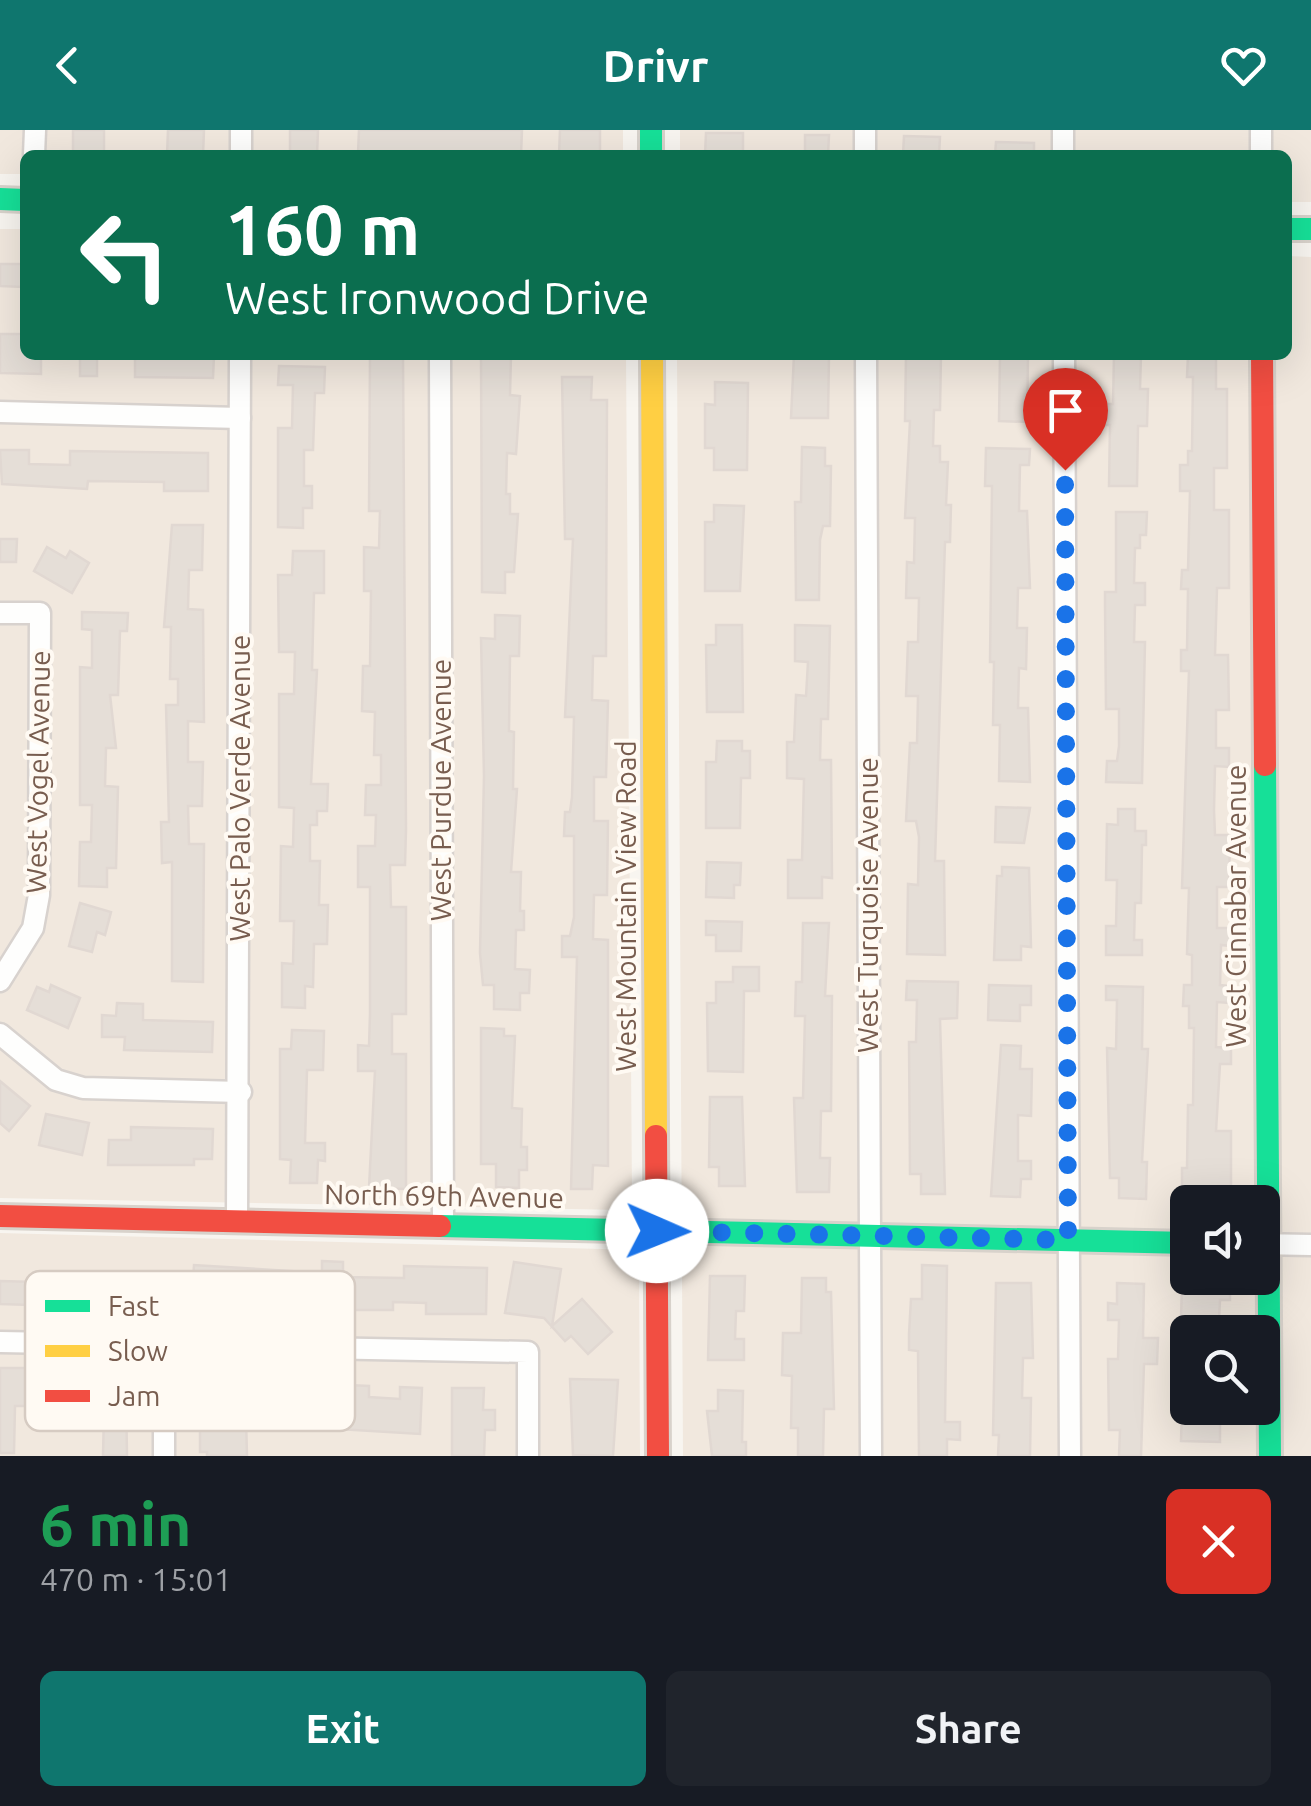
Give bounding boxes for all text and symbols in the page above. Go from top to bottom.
icon: back [40,38,95,93]
icon: heart [1216,38,1271,93]
text: Drivr [603,40,708,91]
icon: left [60,190,190,320]
text: 160 m [225,190,420,268]
text: West Ironwood Drive [225,272,649,323]
pin [1023,368,1108,471]
icon: arrive [1038,383,1093,438]
street label: West Palo Verde Avenue [224,635,255,941]
street label: West Vogel Avenue [20,650,55,894]
street label: West Purdue Avenue [425,659,456,921]
street label: West Mountain View Road [610,740,641,1072]
street label: West Turquoise Avenue [852,757,883,1053]
street label: West Cinnabar Avenue [1220,765,1251,1047]
street label: North 69th Avenue [324,1178,564,1213]
position arrow [605,1179,709,1283]
map controls [1170,1185,1280,1425]
button: sound [1170,1185,1280,1295]
legend [25,1271,355,1431]
text: Fast [108,1290,159,1321]
button: search [1170,1315,1280,1425]
text: Slow [108,1335,168,1366]
text: Jam [108,1380,160,1411]
button: close [1166,1489,1271,1594]
text: 6 min [40,1490,192,1557]
text: 470 m · 15:01 [40,1561,232,1597]
button: Exit [40,1671,646,1786]
button: Share [666,1671,1271,1786]

